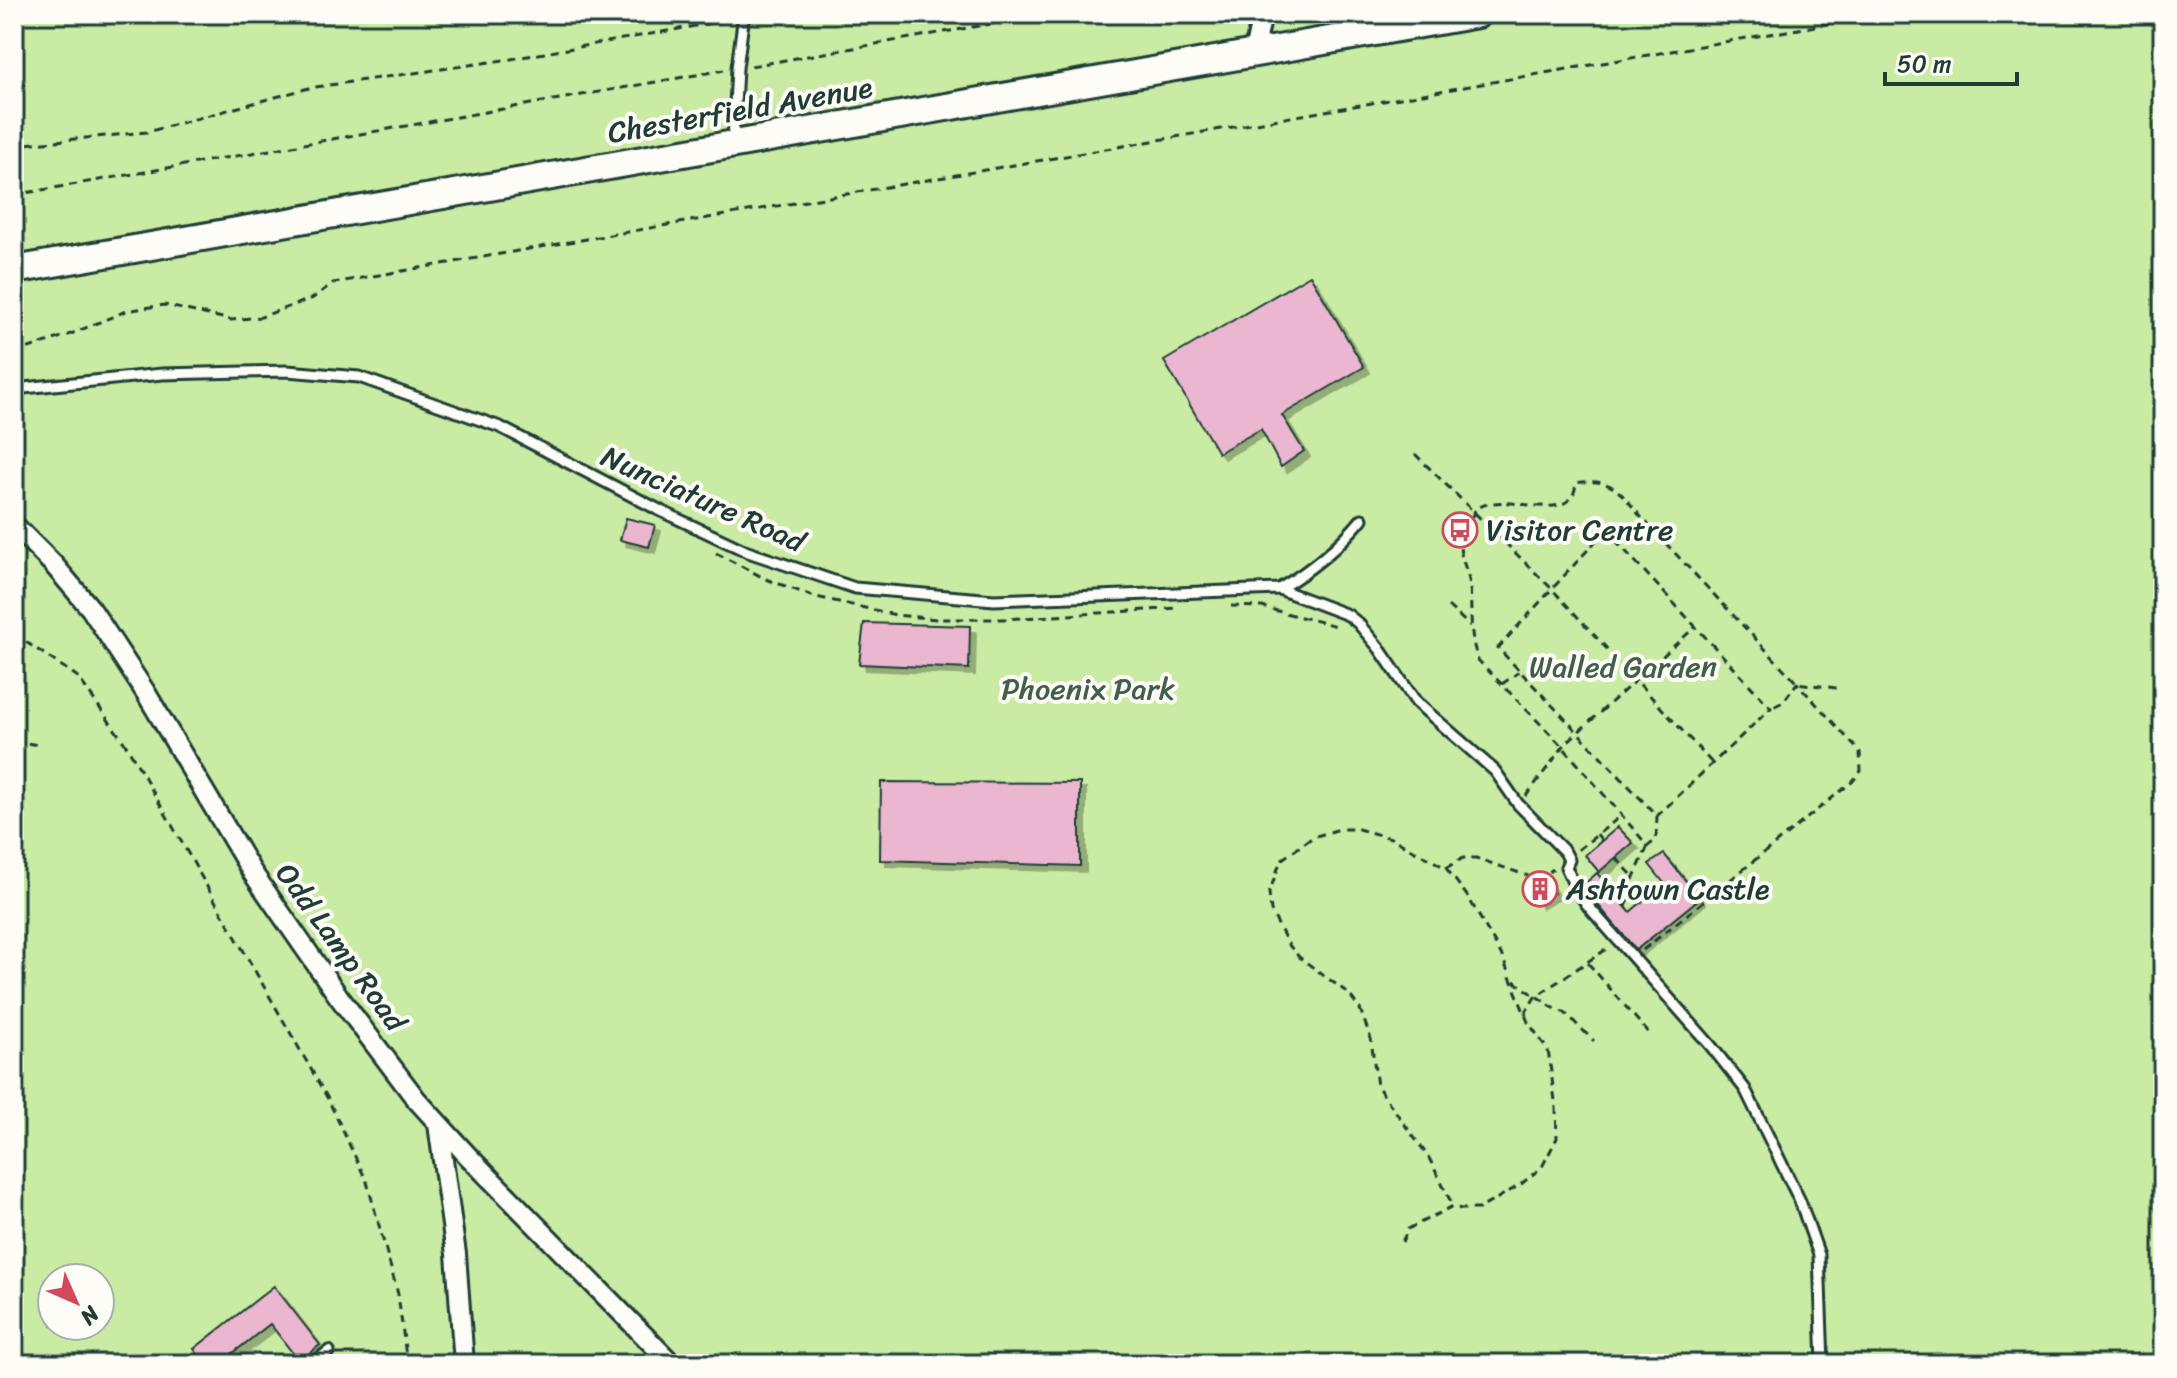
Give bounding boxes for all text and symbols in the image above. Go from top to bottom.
scale bar [1885,36,2017,86]
text: 50 m [1897,43,1952,85]
street label: Chesterfield Avenue [603,60,877,160]
street label: Nunciature Road [592,430,816,569]
place label: Visitor Centre [1486,503,1673,557]
bus stop icon: Visitor Centre [1441,511,1479,549]
park label: Walled Garden [1529,640,1717,694]
park label: Phoenix Park [1001,662,1175,716]
street label: Odd Lamp Road [261,851,423,1045]
place label: Ashtown Castle [1565,862,1769,916]
building icon: Ashtown Castle [1521,870,1559,908]
north arrow [36,1262,116,1342]
text: N [70,1296,110,1335]

